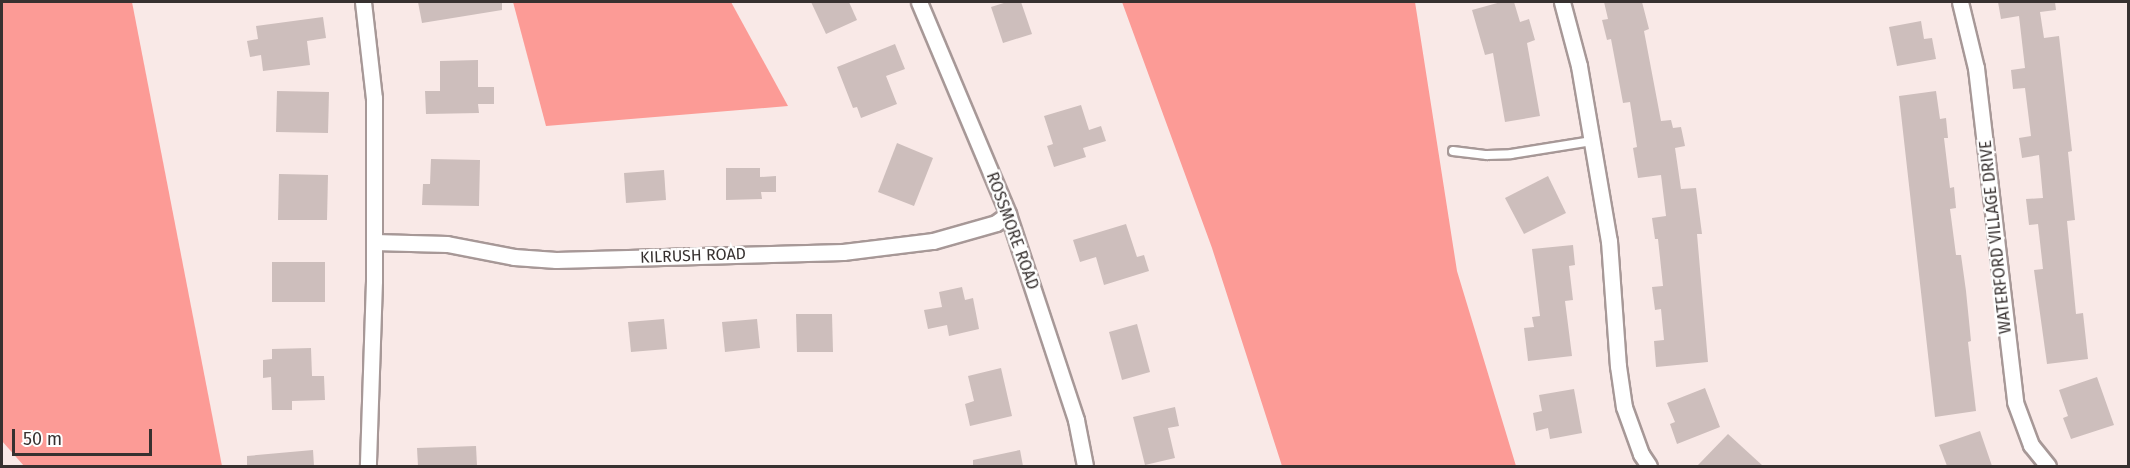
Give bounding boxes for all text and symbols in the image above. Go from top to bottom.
street label: WATERFORD VILLAGE DRIVE [1976,139,2016,335]
street label: ROSSMORE ROAD [982,170,1042,292]
street label: KILRUSH ROAD [640,245,746,267]
scale bar [15,417,154,455]
text: 50 m [23,428,62,450]

